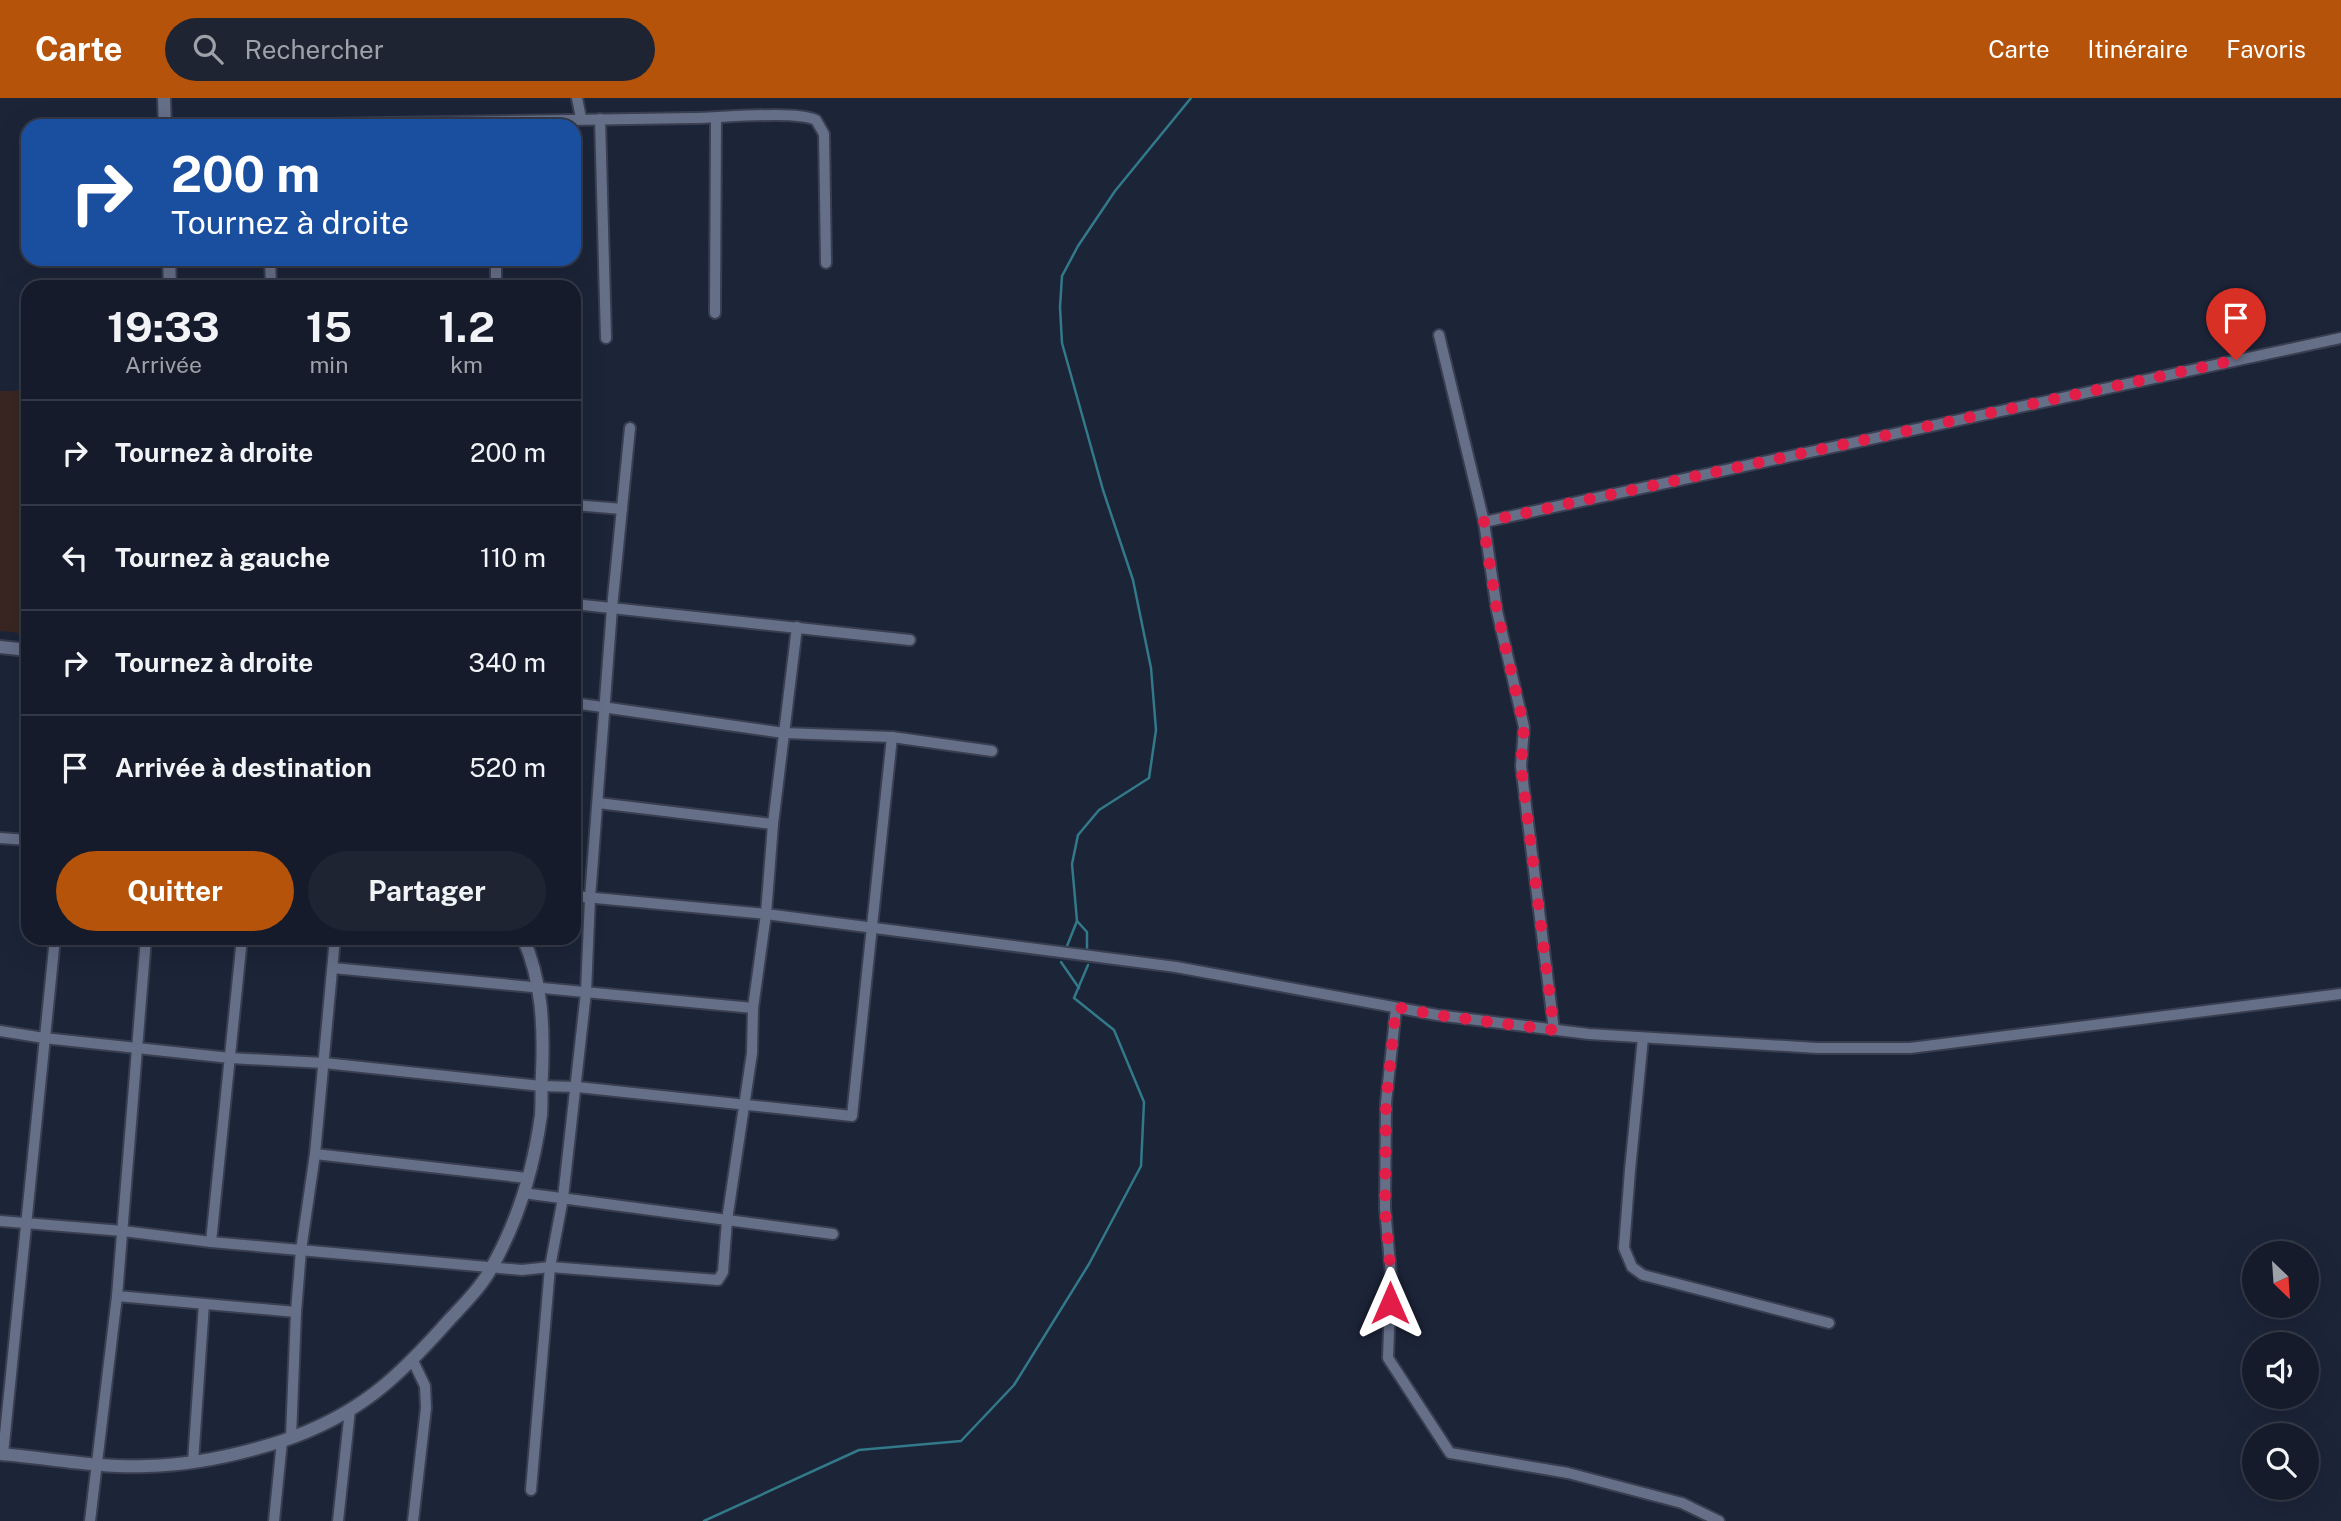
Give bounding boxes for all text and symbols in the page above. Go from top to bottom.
search box [165,18,655,81]
text: Carte [35,30,123,68]
icon: search [189,30,227,68]
text: Rechercher [245,34,384,65]
text: Carte [1988,35,2050,63]
text: Itinéraire [2088,35,2188,63]
text: Favoris [2226,35,2306,63]
text: 200 m [171,145,320,203]
icon: right [56,147,147,238]
text: Tournez à droite [171,204,409,241]
pin [2206,288,2266,360]
icon: arrive [2217,299,2255,337]
text: 19:33 [107,302,220,351]
text: 15 [306,302,352,351]
text: 1.2 [438,302,495,351]
text: Arrivée [125,351,202,378]
text: min [309,351,348,378]
text: km [450,351,483,378]
icon: right [56,434,94,472]
text: Tournez à droite [115,437,313,468]
text: 200 m [470,437,546,468]
icon: left [56,539,94,577]
text: Tournez à gauche [115,542,330,573]
text: 110 m [480,542,546,573]
icon: right [56,644,94,682]
text: Tournez à droite [115,647,313,678]
text: 340 m [469,647,546,678]
icon: arrive [56,749,94,787]
text: Arrivée à destination [115,752,372,783]
text: 520 m [469,752,546,783]
button: Quitter [56,851,294,931]
button: Partager [308,851,546,931]
north arrow [2242,1241,2319,1318]
map controls [2242,1241,2319,1500]
position arrow [1353,1266,1427,1340]
button: sound [2242,1332,2319,1409]
button: search [2242,1423,2319,1500]

